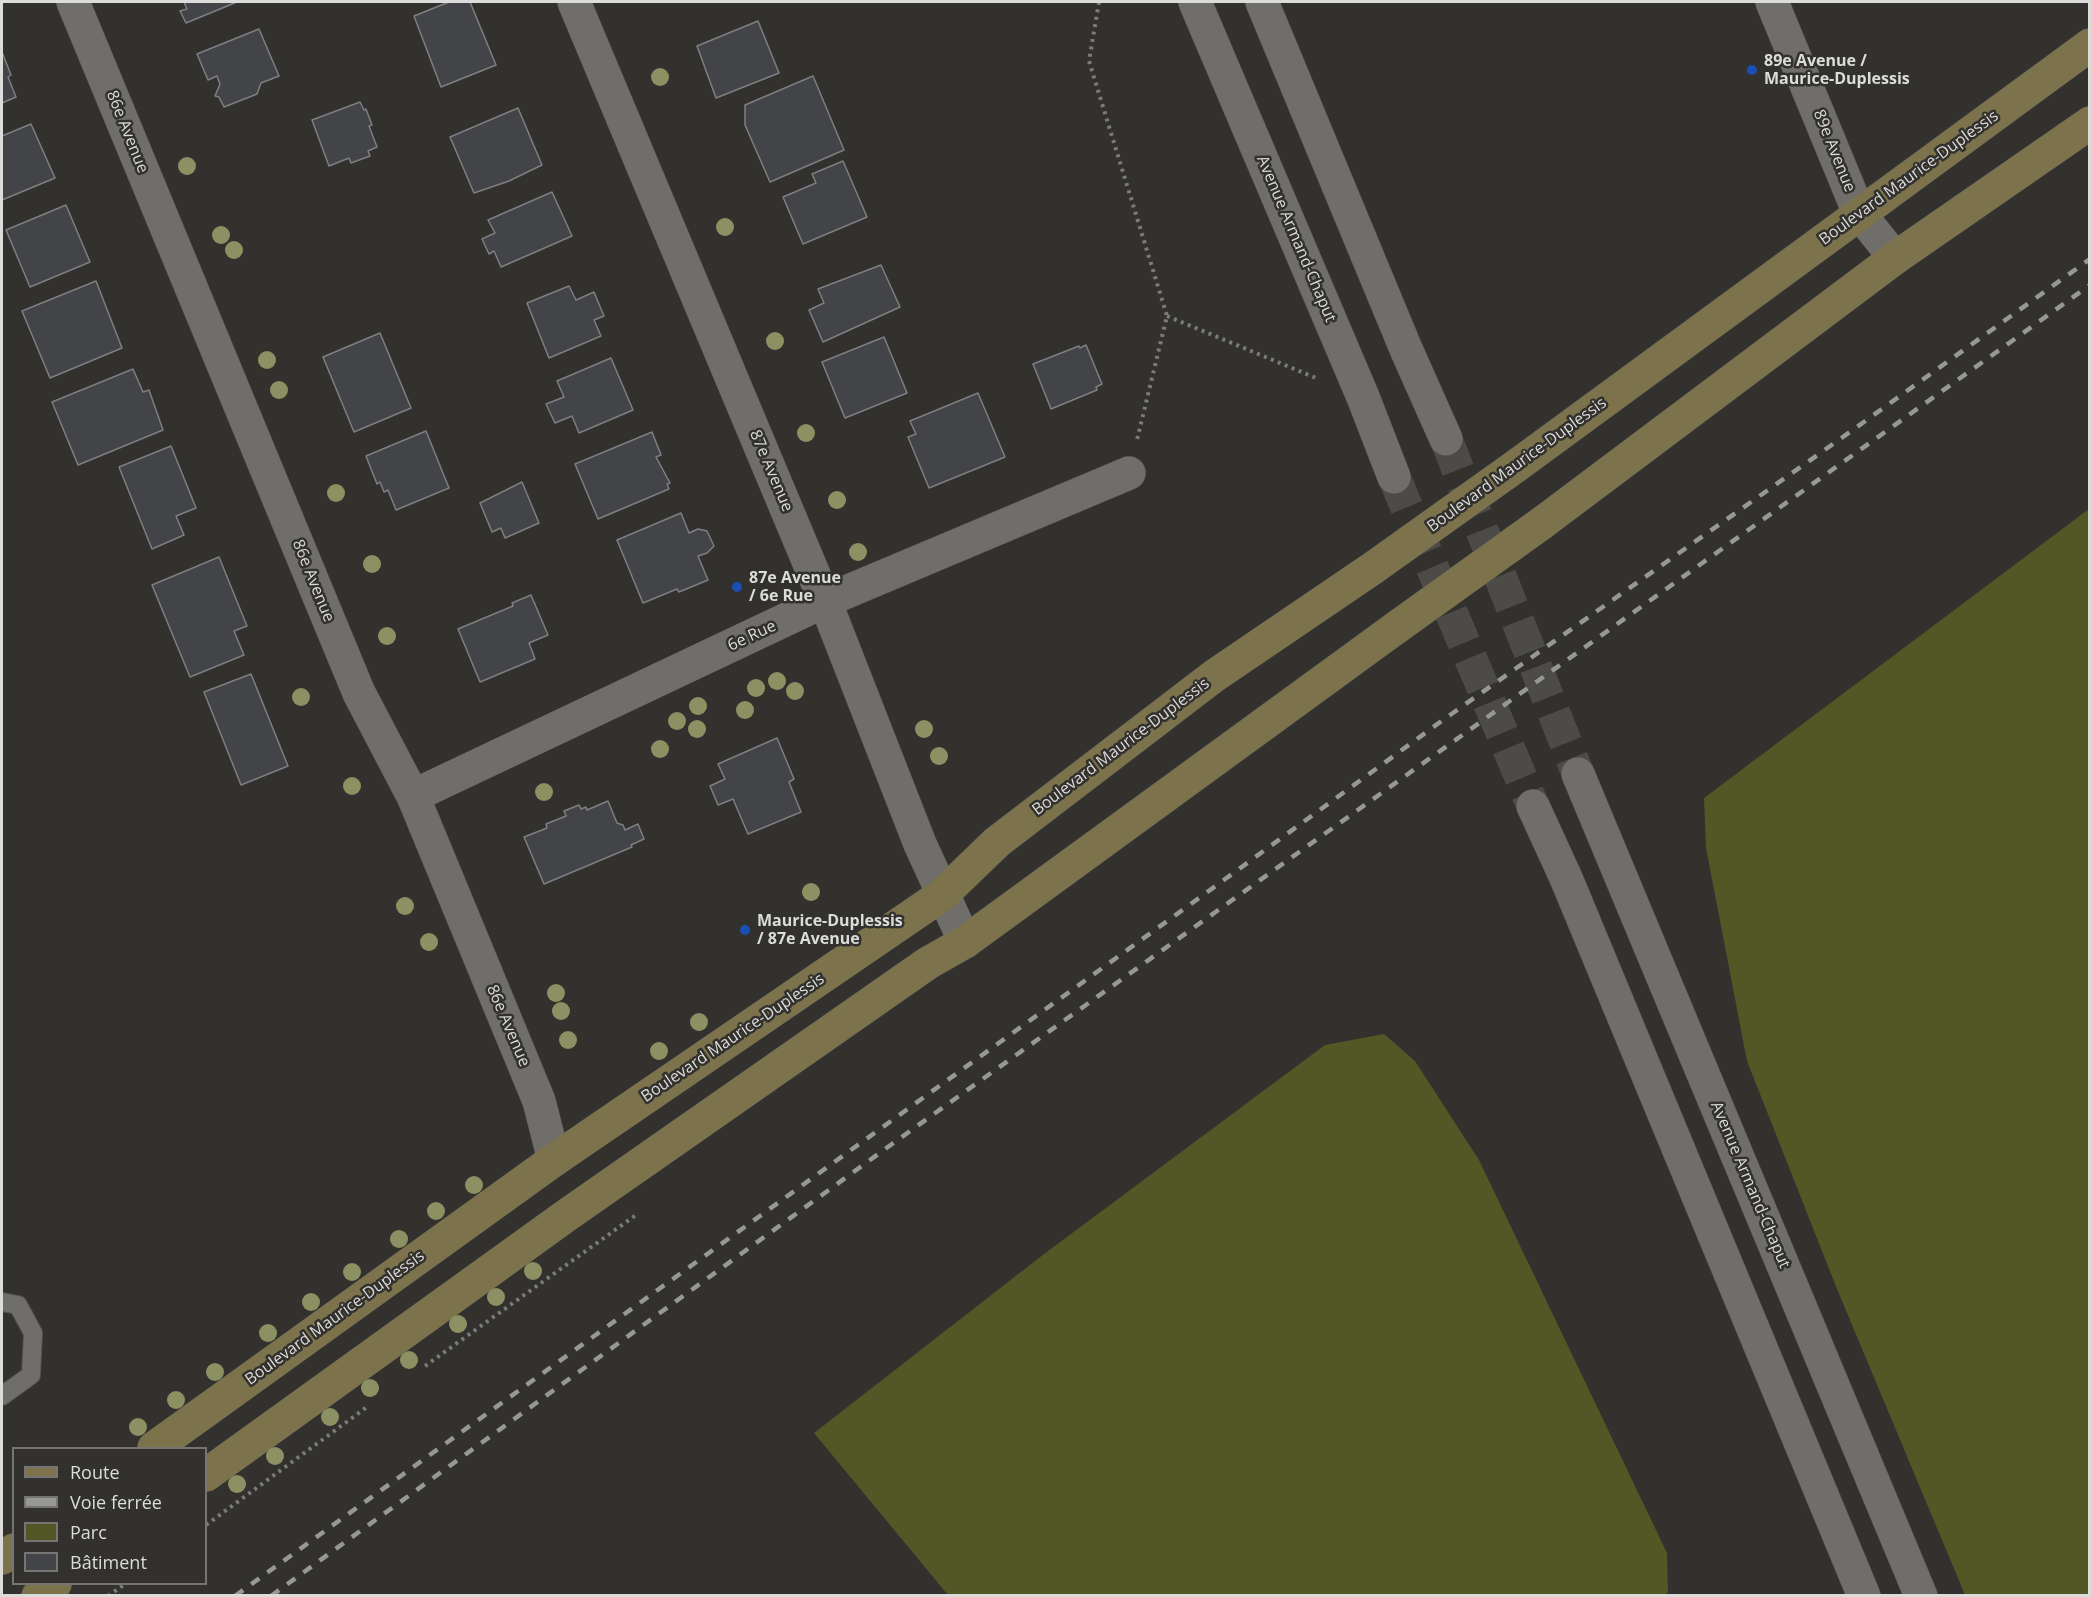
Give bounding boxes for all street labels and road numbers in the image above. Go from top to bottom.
street label: 86e Avenue [102,88,152,176]
street label: 89e Avenue [1809,107,1859,195]
street label: Boulevard Maurice-Duplessis [1816,107,2002,249]
street label: Avenue Armand-Chaput [1252,153,1340,325]
street label: Boulevard Maurice-Duplessis [1424,394,1610,536]
street label: 87e Avenue [745,427,797,515]
street label: 86e Avenue [288,537,338,625]
street label: 6e Rue [725,617,779,655]
street label: Boulevard Maurice-Duplessis [1029,674,1213,820]
street label: Boulevard Maurice-Duplessis [638,969,828,1107]
street label: 86e Avenue [482,982,534,1070]
street label: Avenue Armand-Chaput [1706,1099,1794,1271]
street label: Boulevard Maurice-Duplessis [242,1247,428,1389]

